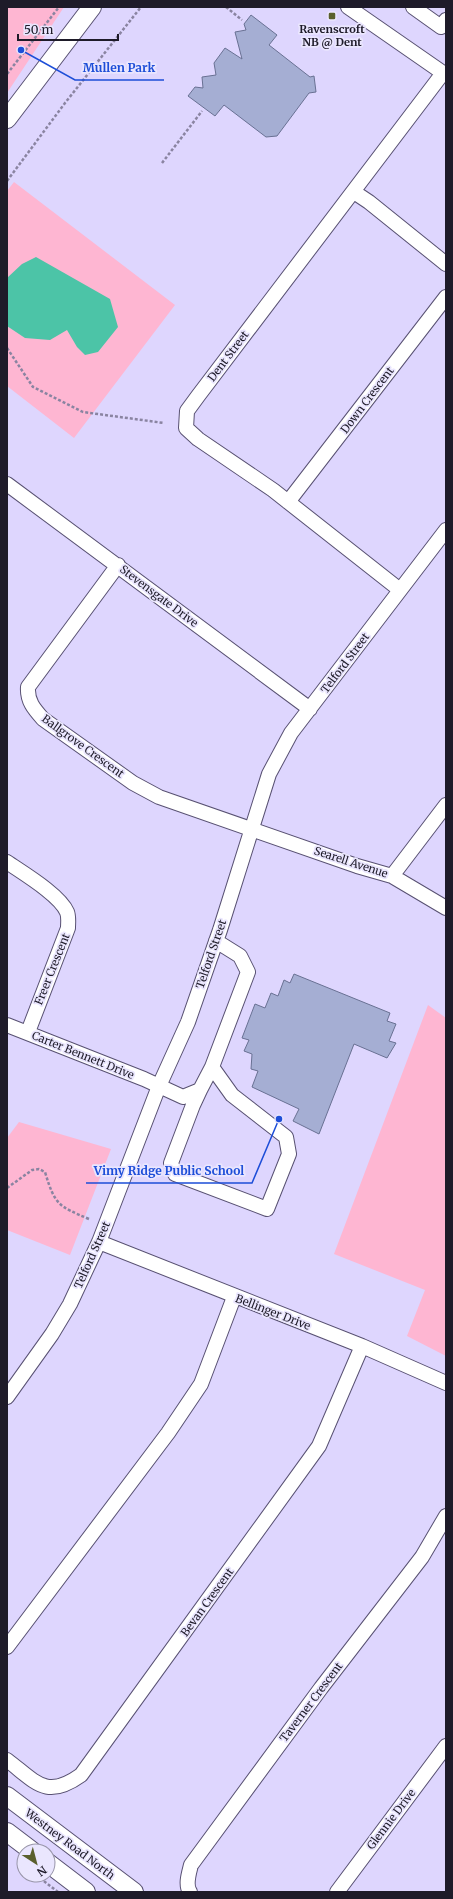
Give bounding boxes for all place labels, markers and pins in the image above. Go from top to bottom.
marker: Ravenscroft NB @ Dent [327,11,337,21]
place label: Ravenscroft NB @ Dent [299,22,365,49]
callout: Mullen Park [75,56,164,80]
callout: Vimy Ridge Public School [86,1159,252,1183]

